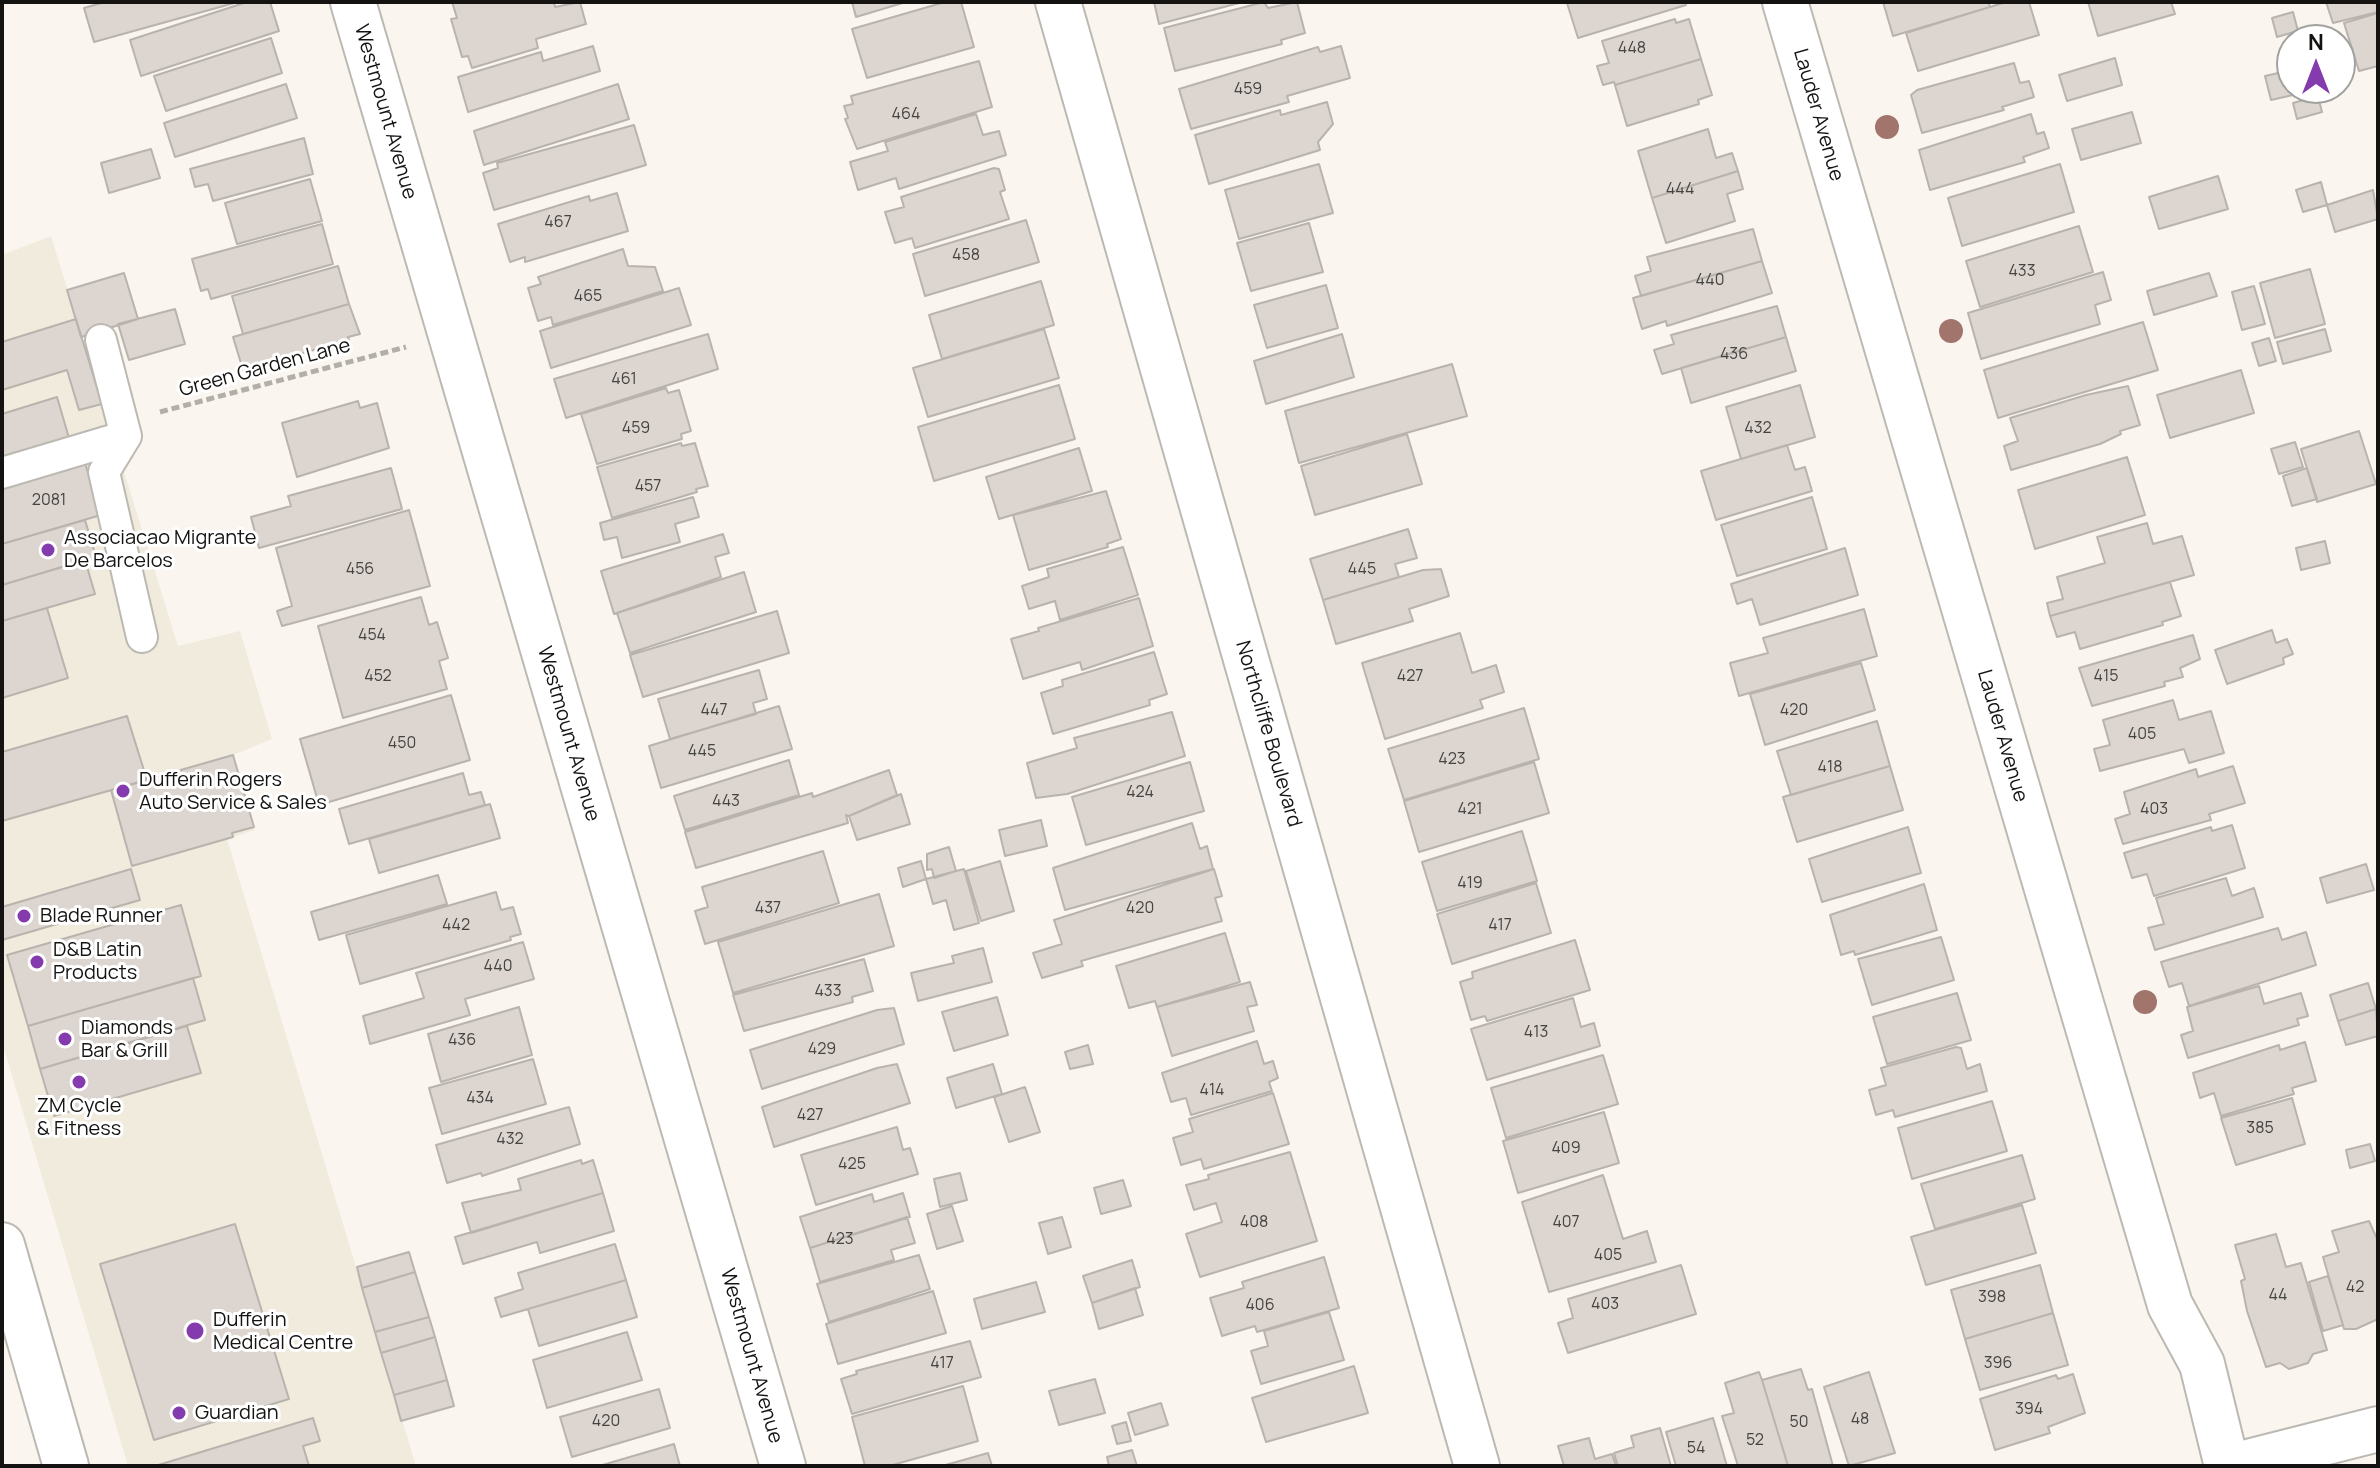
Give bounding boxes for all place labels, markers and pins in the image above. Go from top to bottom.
place label: Associacao Migrante De Barcelos [64,526,256,573]
marker: Associacao Migrante De Barcelos [39,541,57,559]
place label: Dufferin Rogers Auto Service & Sales [139,768,327,815]
marker: Dufferin Rogers Auto Service & Sales [114,782,132,800]
place label: Blade Runner [40,904,163,928]
marker: Blade Runner [15,907,33,925]
place label: D&B Latin Products [53,938,142,985]
marker: D&B Latin Products [28,953,46,971]
place label: Diamonds Bar & Grill [81,1016,173,1063]
marker: Diamonds Bar & Grill [56,1030,74,1048]
marker: ZM Cycle & Fitness [70,1073,88,1091]
place label: ZM Cycle & Fitness [37,1094,121,1141]
place label: Dufferin Medical Centre [213,1308,353,1355]
marker: Dufferin Medical Centre [184,1320,206,1342]
place label: Guardian [195,1401,279,1425]
marker: Guardian [170,1404,188,1422]

